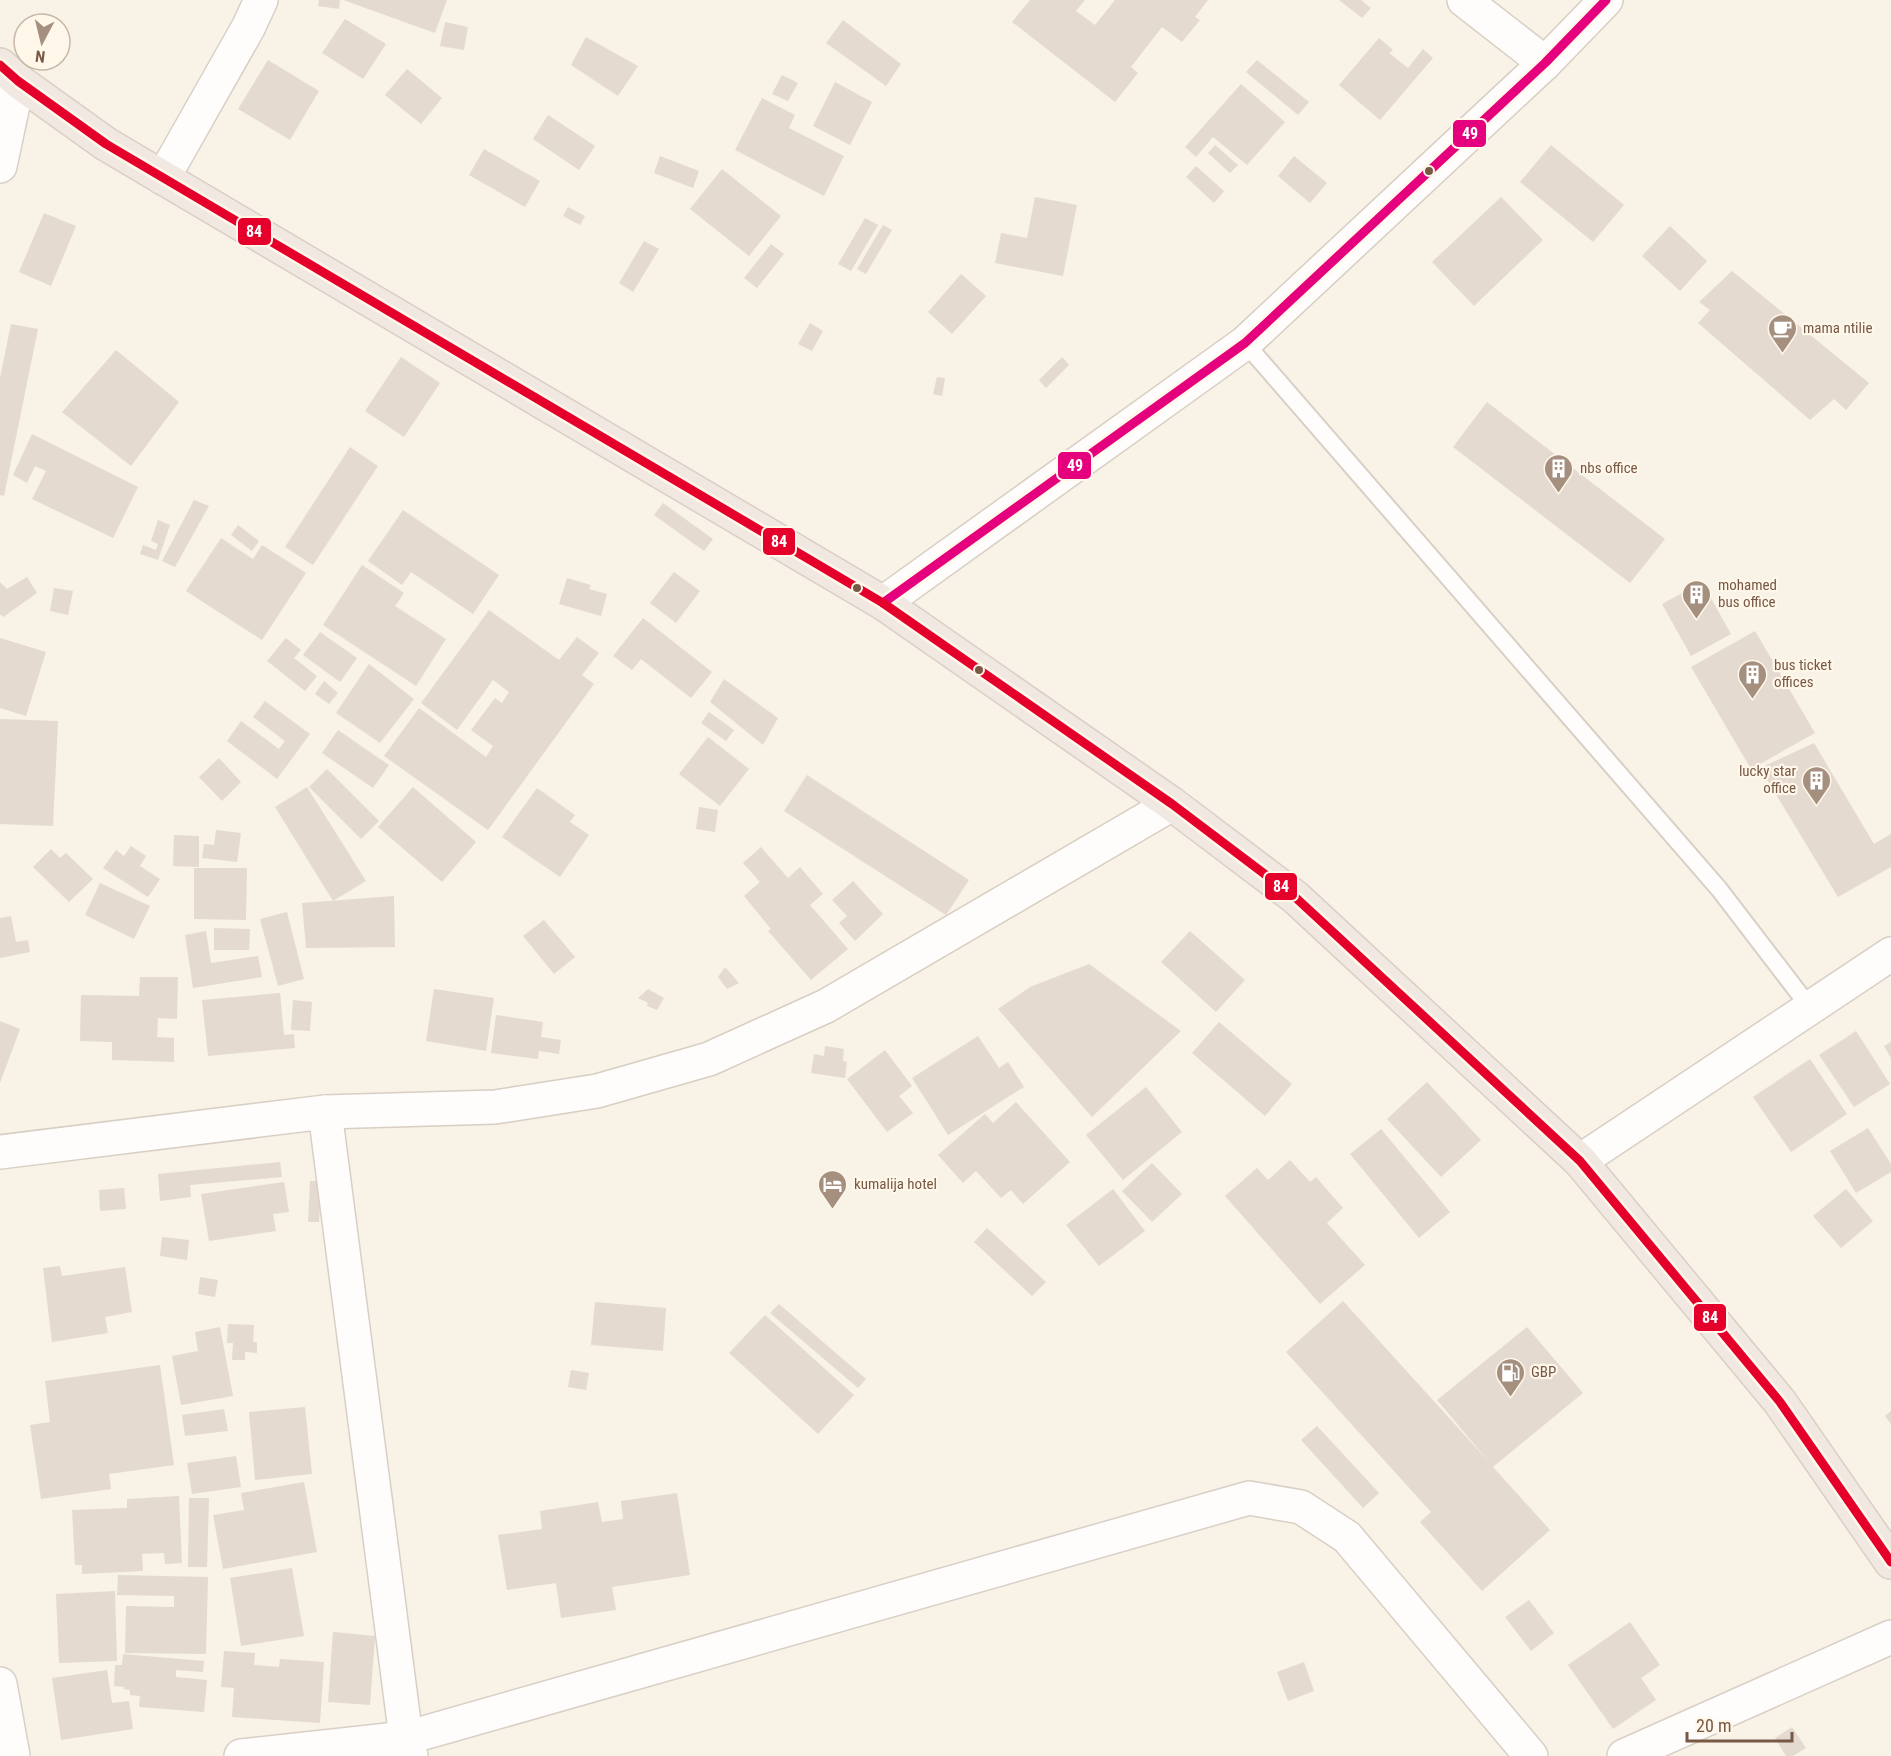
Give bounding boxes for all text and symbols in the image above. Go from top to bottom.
north arrow [12,12,72,72]
text: N [34,46,46,66]
line badge: 49 [1452,119,1487,148]
text: 49 [1462,124,1478,143]
unlabelled marker [1423,165,1435,177]
line badge: 84 [237,217,272,246]
text: 84 [246,222,262,241]
cafe icon: mama ntilie [1766,312,1798,354]
place label: mama ntilie [1803,319,1872,337]
line badge: 49 [1057,451,1092,480]
building icon: nbs office [1543,452,1575,494]
text: 49 [1067,456,1083,475]
place label: nbs office [1580,459,1638,477]
line badge: 84 [762,527,796,556]
text: 84 [771,532,787,551]
place label: mohamed bus office [1718,576,1777,611]
building icon: mohamed bus office [1681,578,1713,620]
unlabelled marker [851,582,863,594]
place label: bus ticket offices [1774,656,1832,691]
building icon: bus ticket offices [1737,658,1769,700]
unlabelled marker [973,664,985,676]
place label: lucky star office [1739,762,1796,797]
building icon: lucky star office [1801,764,1833,806]
line badge: 84 [1264,872,1298,901]
text: 84 [1273,877,1289,896]
hotel icon: kumalija hotel [817,1168,849,1210]
place label: kumalija hotel [854,1175,937,1193]
line badge: 84 [1693,1303,1727,1332]
text: 84 [1702,1308,1718,1327]
fuel station icon: GBP [1494,1356,1526,1398]
place label: GBP [1531,1363,1556,1381]
scale bar [1687,1705,1792,1743]
text: 20 m [1696,1715,1731,1736]

